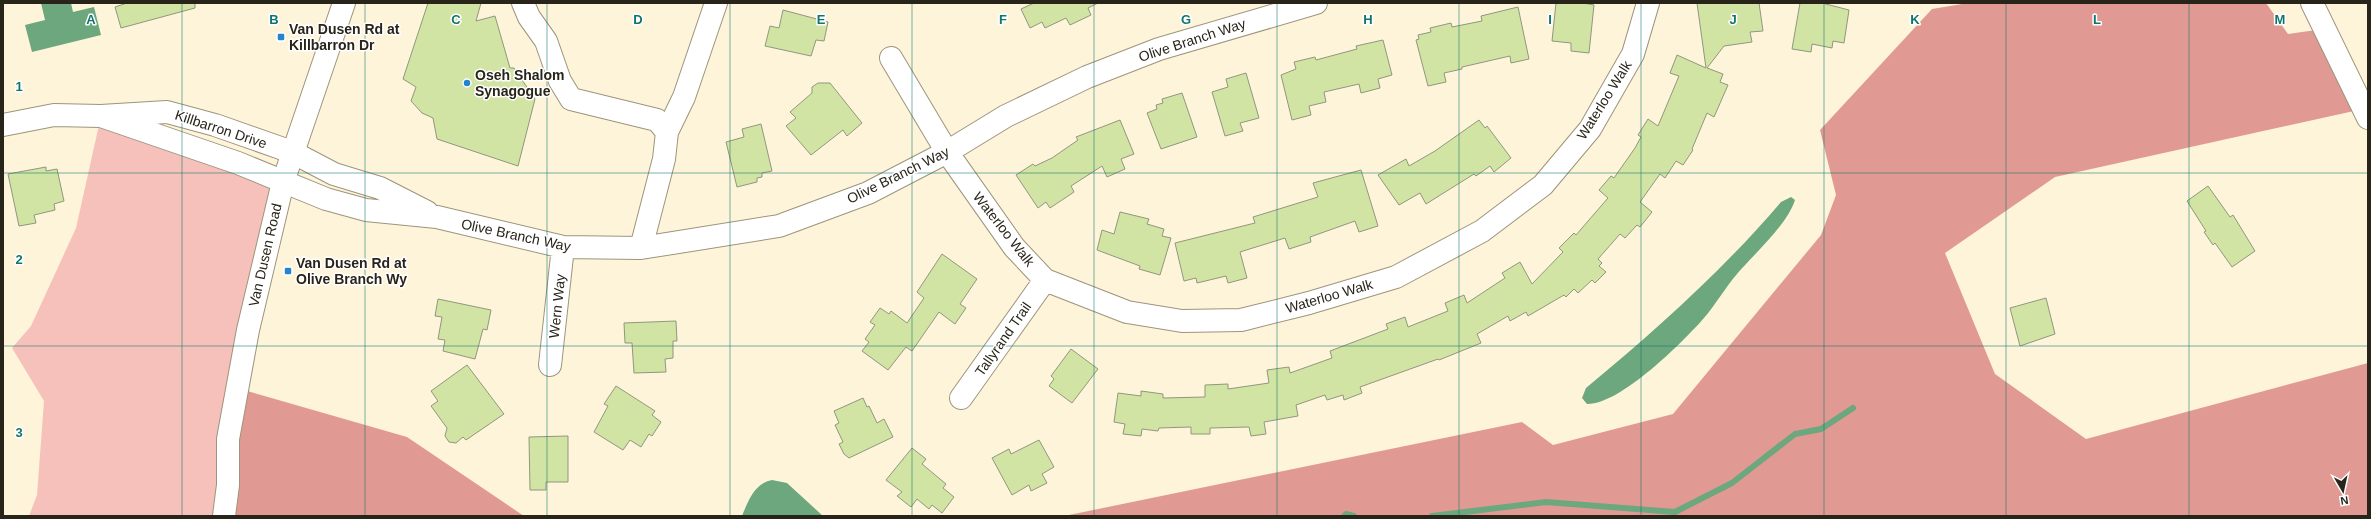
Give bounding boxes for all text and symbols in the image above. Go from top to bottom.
text: A [86,12,96,27]
text: B [269,12,279,27]
text: C [451,12,461,27]
text: D [633,12,643,27]
text: E [817,12,826,27]
text: F [999,12,1007,27]
text: G [1181,12,1191,27]
text: H [1363,12,1373,27]
text: I [1548,12,1552,27]
text: J [1729,12,1737,27]
text: K [1910,12,1920,27]
text: L [2093,12,2101,27]
text: M [2275,12,2285,27]
street label: Olive Branch Way [1136,15,1248,65]
place label: Van Dusen Rd at Killbarron Dr [289,21,400,53]
marker: Van Dusen Rd at Killbarron Dr [276,32,286,42]
street label: Waterloo Walk [1573,57,1635,142]
place label: Oseh Shalom Synagogue [475,67,564,99]
marker: Oseh Shalom Synagogue [462,78,472,88]
text: 1 [15,79,23,94]
street label: Killbarron Drive [173,107,269,151]
street label: Olive Branch Way [844,143,952,207]
street label: Waterloo Walk [970,189,1039,270]
street label: Van Dusen Road [245,202,285,308]
street label: Olive Branch Way [460,216,572,254]
text: 2 [15,252,23,267]
place label: Van Dusen Rd at Olive Branch Wy [296,255,407,287]
marker: Van Dusen Rd at Olive Branch Wy [283,266,293,276]
street label: Wern Way [546,273,568,339]
street label: Waterloo Walk [1284,276,1375,316]
street label: Tallyrand Trail [972,299,1034,379]
text: 3 [15,425,23,440]
north arrow [2323,471,2363,511]
text: N [2340,494,2349,507]

